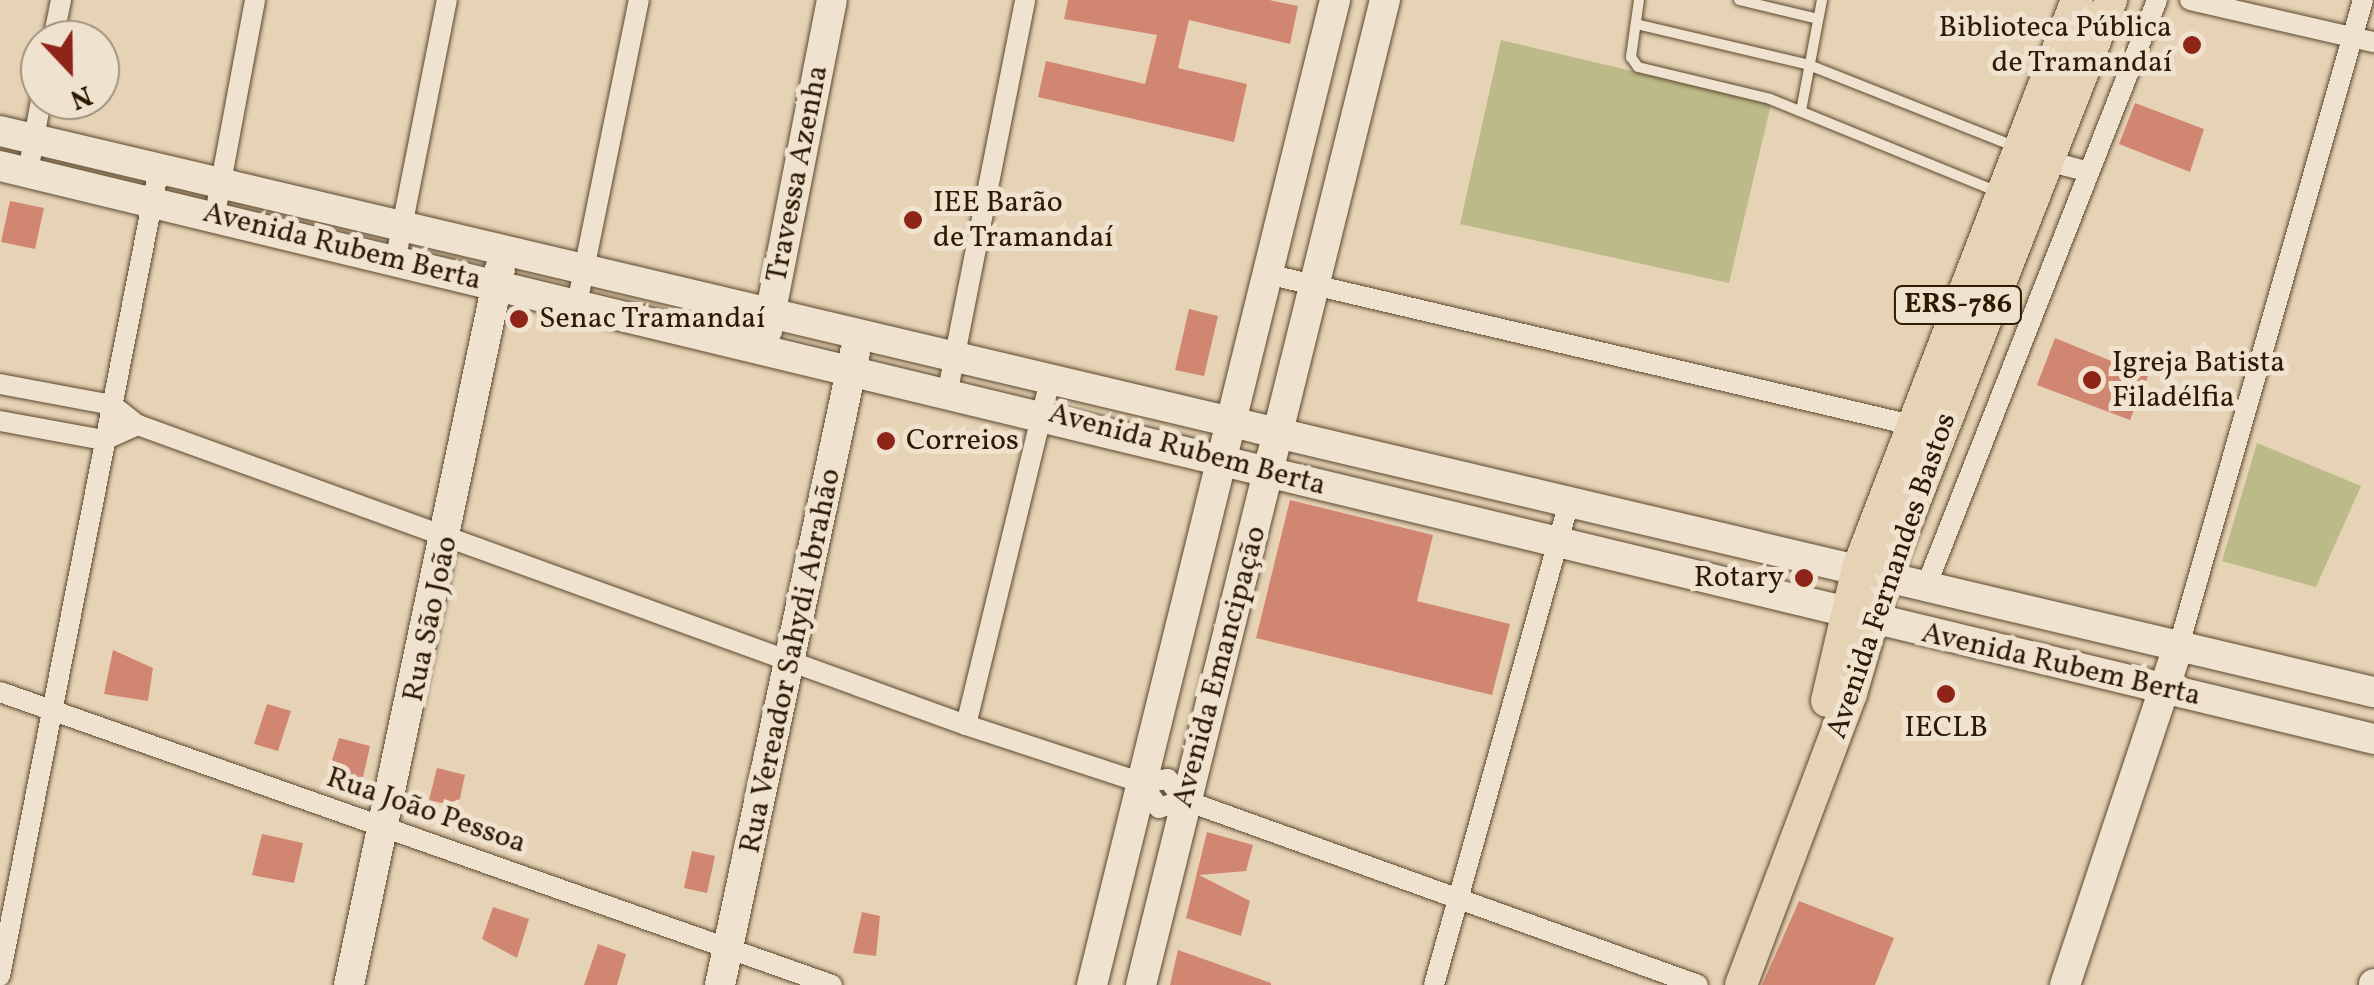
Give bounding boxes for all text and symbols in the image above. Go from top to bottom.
place label: Biblioteca Pública de Tramandaí [1939,10,2172,80]
north arrow [20,20,120,120]
marker: Biblioteca Pública de Tramandaí [2181,34,2203,56]
street label: Travessa Azenha [759,62,837,286]
text: N [64,75,97,118]
place label: IEE Barão de Tramandaí [933,185,1114,256]
street label: Avenida Rubem Berta [199,195,485,299]
marker: IEE Barão de Tramandaí [902,209,924,231]
road number: ERS-786 [1893,282,2023,328]
place label: Senac Tramandaí [539,301,766,337]
marker: Senac Tramandaí [508,308,530,330]
place label: Igreja Batista Filadélfia [2112,345,2285,416]
marker: Igreja Batista Filadélfia [2081,369,2103,391]
street label: Avenida Rubem Berta [1044,396,1330,504]
street label: Avenida Fernandes Bastos [1819,408,1965,744]
place label: Correios [906,423,1019,459]
marker: Correios [875,430,897,452]
street label: Rua Vereador Sahydi Abrahão [732,465,850,857]
street label: Avenida Emancipação [1165,522,1275,812]
street label: Rua São João [396,533,466,705]
place label: Rotary [1694,560,1784,596]
marker: Rotary [1793,567,1815,589]
street label: Avenida Rubem Berta [1918,615,2204,715]
marker: IECLB [1935,683,1957,705]
place label: IECLB [1904,710,1988,746]
street label: Rua João Pessoa [321,760,531,862]

